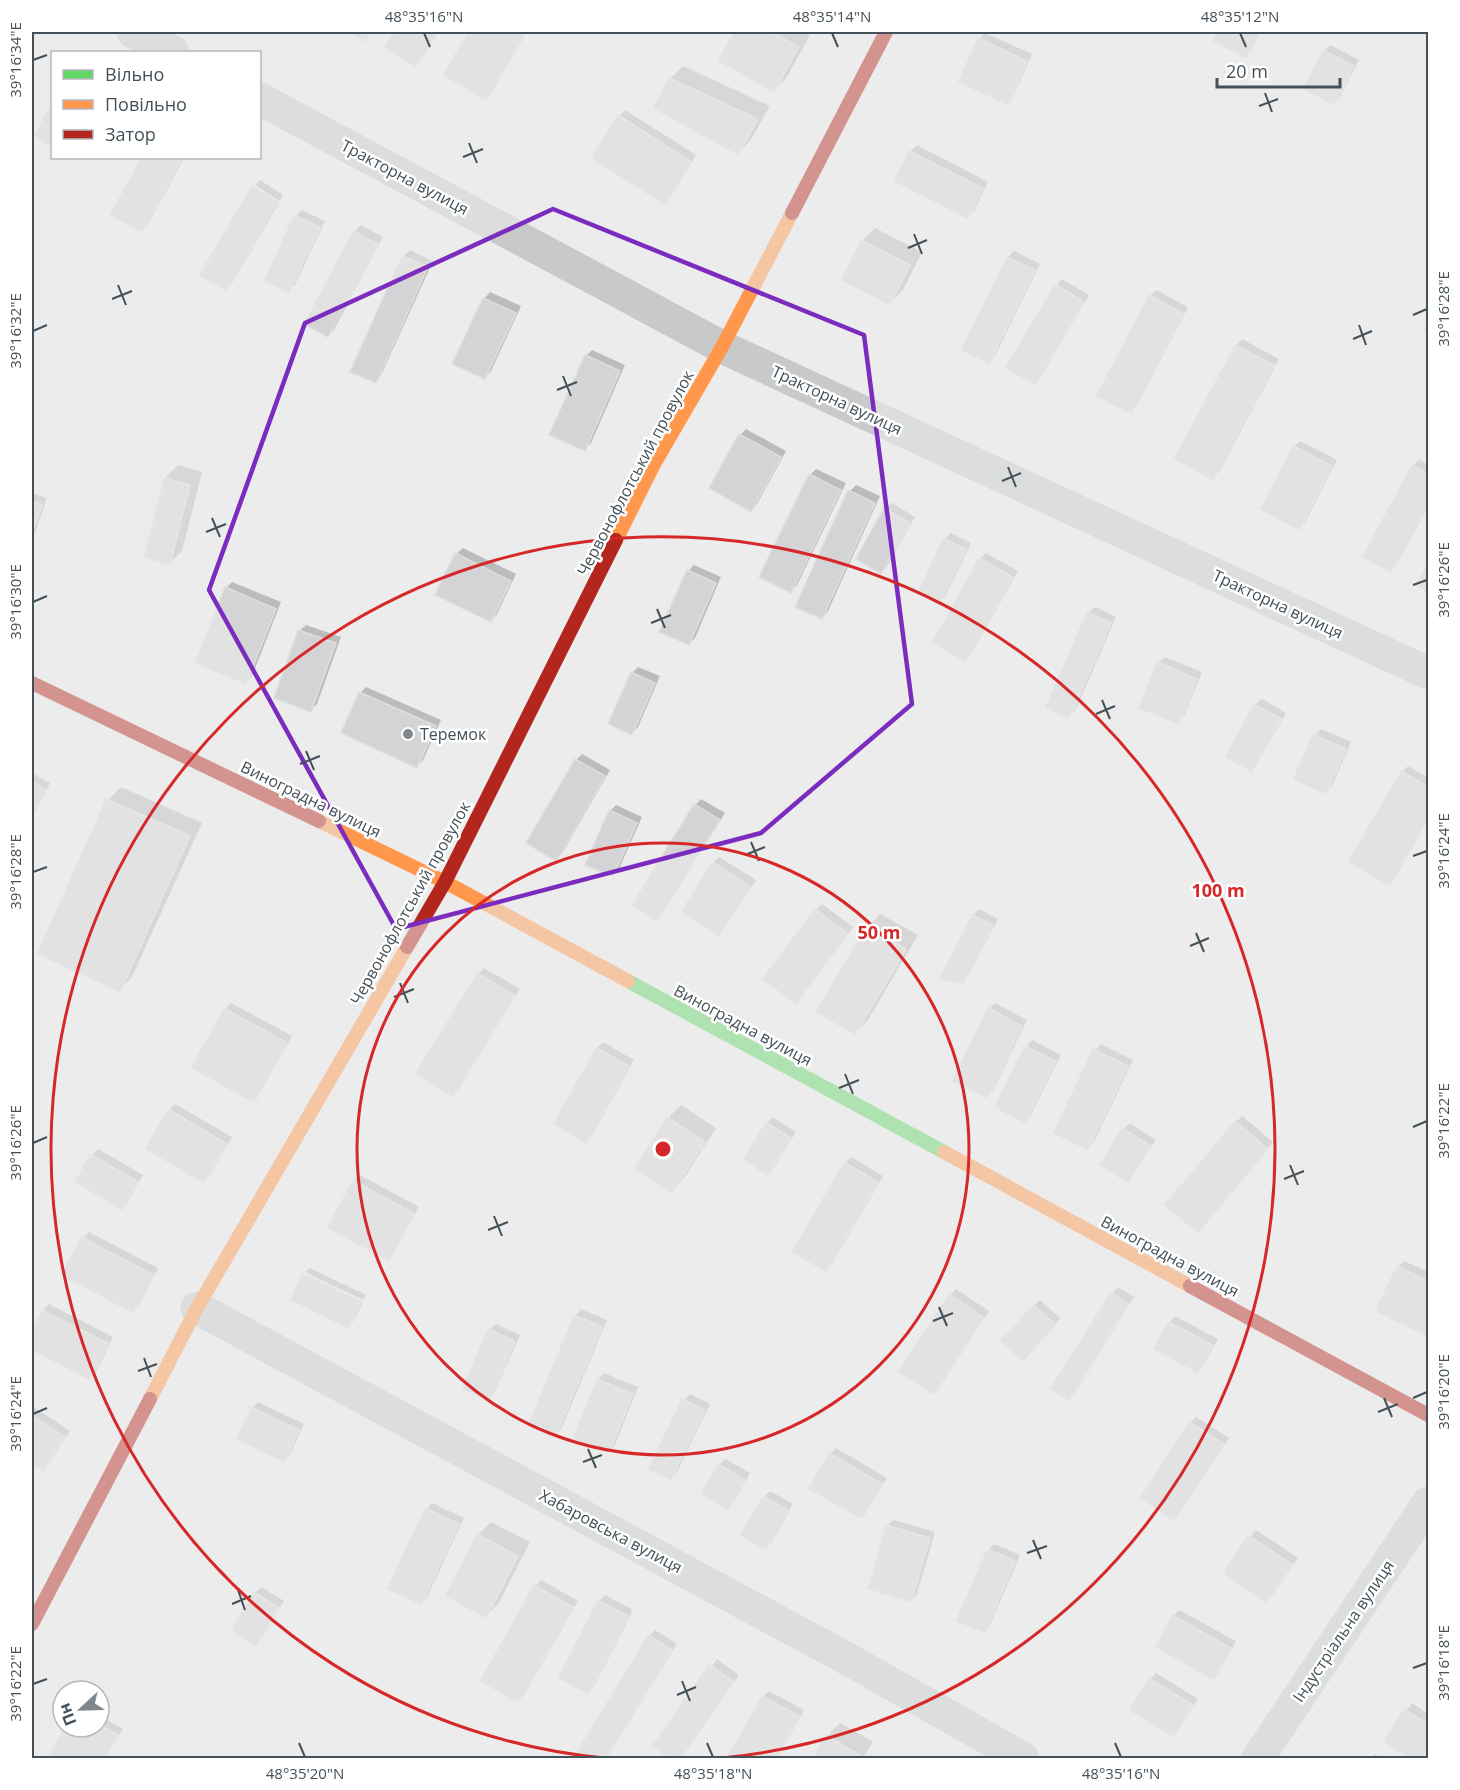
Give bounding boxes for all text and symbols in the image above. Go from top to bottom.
text: 48°35'16"N [385,6,463,26]
text: 48°35'14"N [793,6,871,26]
text: 48°35'12"N [1201,6,1279,26]
text: 39°16'34"E [5,22,25,98]
legend [51,51,261,159]
scale bar [1217,51,1340,89]
text: 20 m [1226,59,1268,83]
text: Вільно [105,62,164,86]
text: Повільно [105,92,187,116]
text: Затор [105,122,156,146]
street label: Тракторна вулиця [337,134,473,220]
text: 39°16'28"E [1433,271,1453,347]
text: 39°16'32"E [5,293,25,369]
street label: Тракторна вулиця [768,360,906,440]
street label: Червонофлотський провулок [571,366,699,580]
text: 39°16'26"E [1433,542,1453,618]
text: 39°16'30"E [5,564,25,640]
street label: Тракторна вулиця [1209,564,1347,644]
place label: Теремок [420,723,487,745]
marker: Теремок [401,727,415,741]
street label: Виноградна вулиця [237,755,385,843]
street label: Червонофлотський провулок [345,797,476,1009]
text: 39°16'24"E [1433,813,1453,889]
text: 39°16'28"E [5,834,25,910]
text: 100 m [1191,878,1245,902]
text: 50 m [858,920,900,944]
street label: Виноградна вулиця [670,979,816,1071]
text: 39°16'22"E [1433,1083,1453,1159]
text: 39°16'26"E [5,1105,25,1181]
centre of rings [653,1139,673,1159]
street label: Виноградна вулиця [1097,1210,1243,1302]
text: 39°16'20"E [1433,1354,1453,1430]
text: 39°16'24"E [5,1376,25,1452]
street label: Хабаровська вулиця [536,1484,686,1578]
street label: Індустріальна вулиця [1287,1556,1399,1706]
text: 39°16'18"E [1433,1625,1453,1701]
text: 39°16'22"E [5,1646,25,1722]
north arrow [51,1679,111,1739]
text: Пн [53,1700,82,1729]
text: 48°35'20"N [266,1763,344,1783]
text: 48°35'18"N [674,1763,752,1783]
text: 48°35'16"N [1082,1763,1160,1783]

